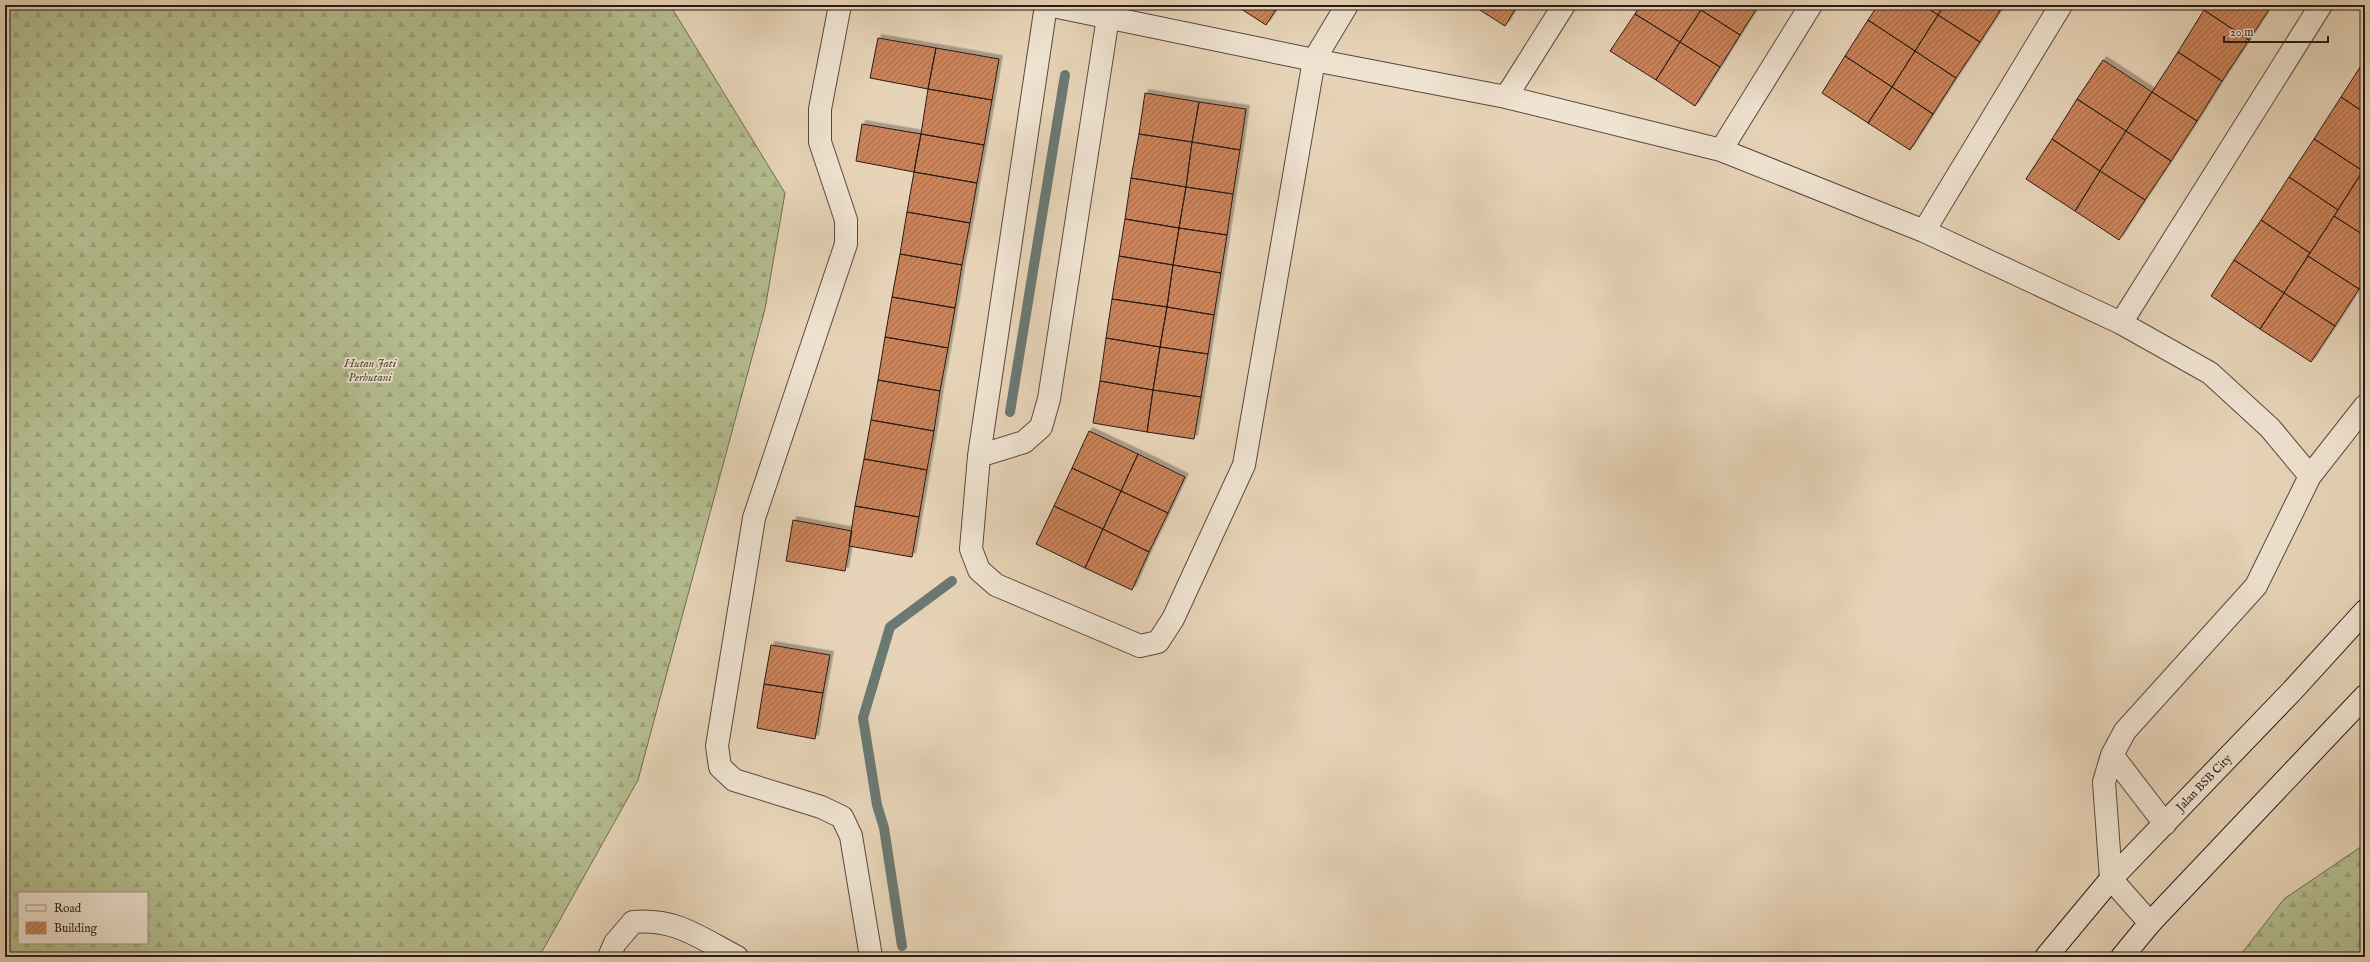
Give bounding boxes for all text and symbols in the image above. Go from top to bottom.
scale bar [2224,18,2328,44]
text: 20 m [2230,25,2253,40]
park label: Hutan Jati Perhutani [343,356,398,385]
street label: Jalan BSB City [2172,751,2236,817]
legend [18,892,148,944]
text: Road [54,901,82,916]
text: Building [54,921,98,936]

